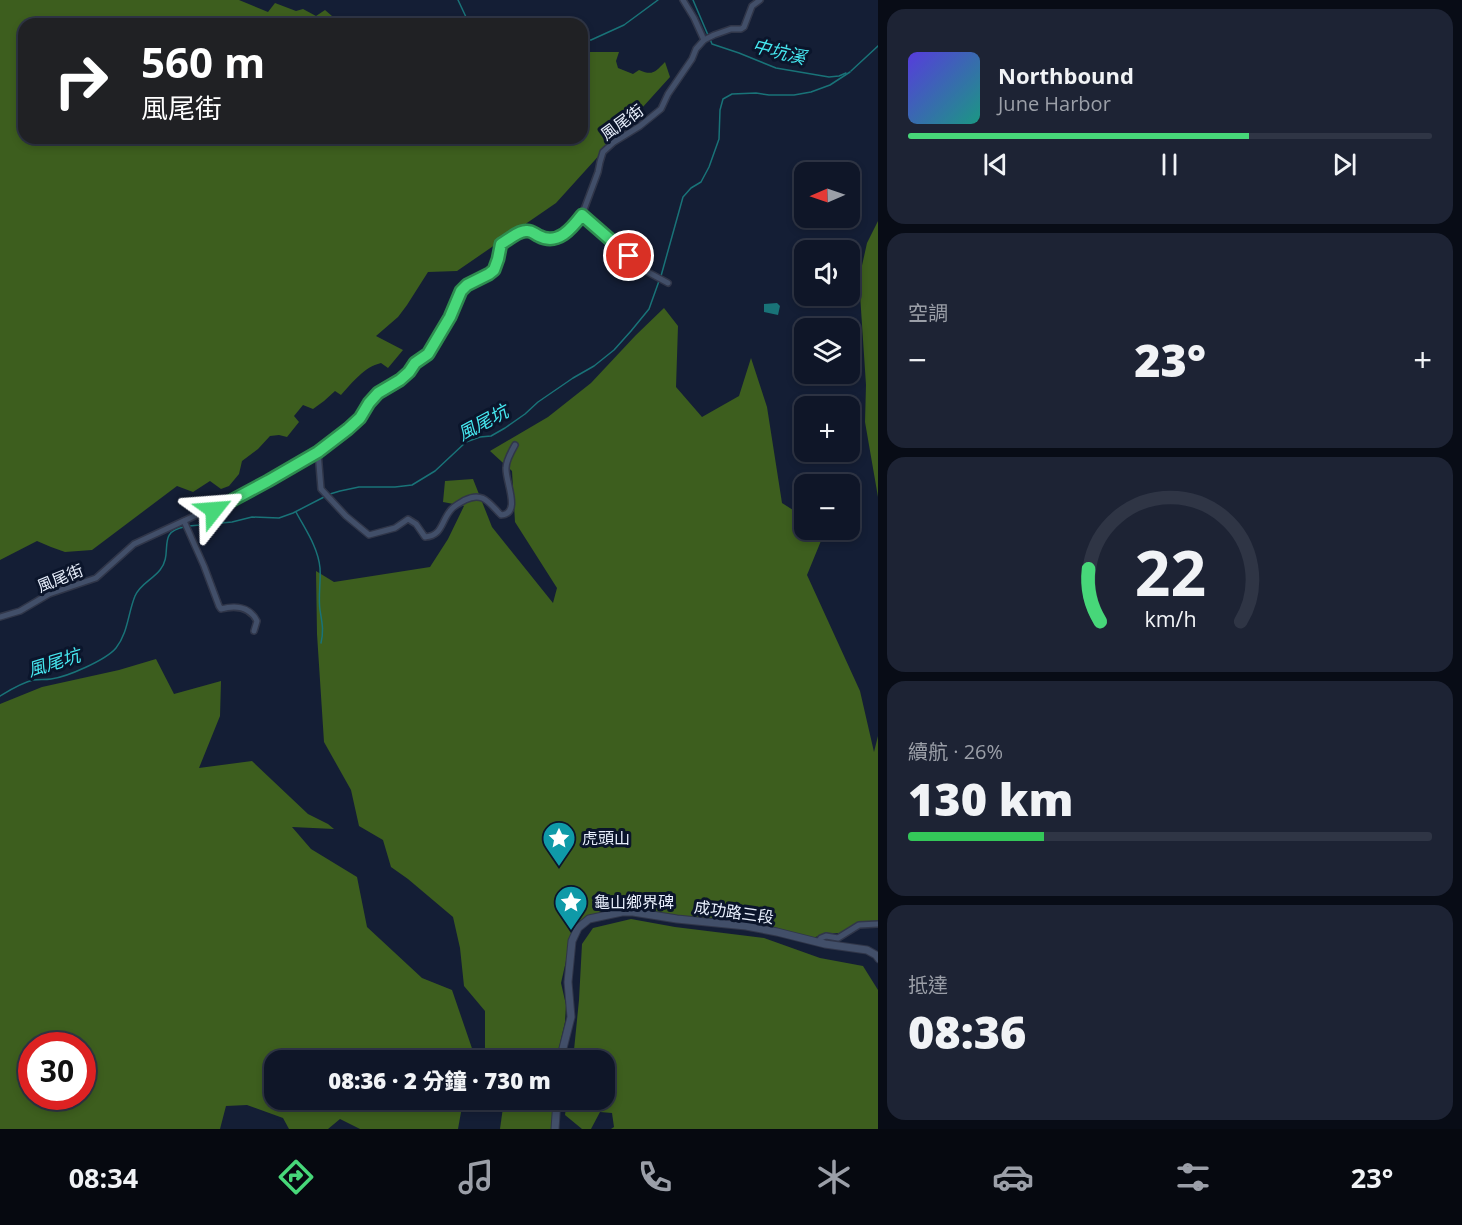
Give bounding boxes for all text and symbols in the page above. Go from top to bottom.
text: 560 m [141,33,265,90]
water label: 中坑溪 [750,33,811,70]
icon: right [42,42,120,120]
text: Northbound [998,60,1134,90]
text: 風尾街 [141,89,222,126]
text: June Harbor [998,90,1111,117]
street label: 風尾街 [596,99,648,145]
icon: previous [979,148,1012,181]
icon: pause [1153,148,1186,181]
icon: next [1328,148,1361,181]
north arrow [794,162,860,228]
map controls [794,162,860,540]
pin [603,230,654,281]
icon: arrive [612,239,645,272]
button: sound [794,240,860,306]
text: 空調 [908,299,948,326]
button: layers [794,318,860,384]
text: 23° [1134,329,1206,390]
text: − [908,337,927,382]
text: + [1413,337,1432,382]
button: + [794,396,860,462]
water label: 風尾坑 [453,397,515,445]
button: − [794,474,860,540]
position arrow [182,478,246,542]
text: 22 [1134,529,1206,614]
street label: 風尾街 [34,559,86,597]
text: km/h [1144,604,1196,633]
water label: 風尾坑 [24,642,86,681]
text: 續航 · 26% [908,738,1003,765]
text: 130 km [908,768,1073,829]
place icon: 虎頭山 [541,820,577,867]
place label: 虎頭山 [582,827,630,849]
place icon: 龜山鄉界碑 [553,884,589,931]
place label: 龜山鄉界碑 [594,891,674,913]
street label: 成功路三段 [693,896,775,928]
text: 抵達 [908,971,948,998]
text: 08:36 [908,1001,1026,1062]
speed limit sign: 30 [18,1032,96,1110]
text: 08:36 · 2 分鐘 · 730 m [328,1065,551,1095]
icon: directions [275,1156,317,1198]
icon: music [455,1156,497,1198]
icon: phone [634,1156,676,1198]
icon: climate [813,1156,855,1198]
icon: car [992,1156,1034,1198]
icon: filters [1172,1156,1214,1198]
text: 08:34 [69,1159,138,1196]
text: 23° [1351,1159,1393,1196]

